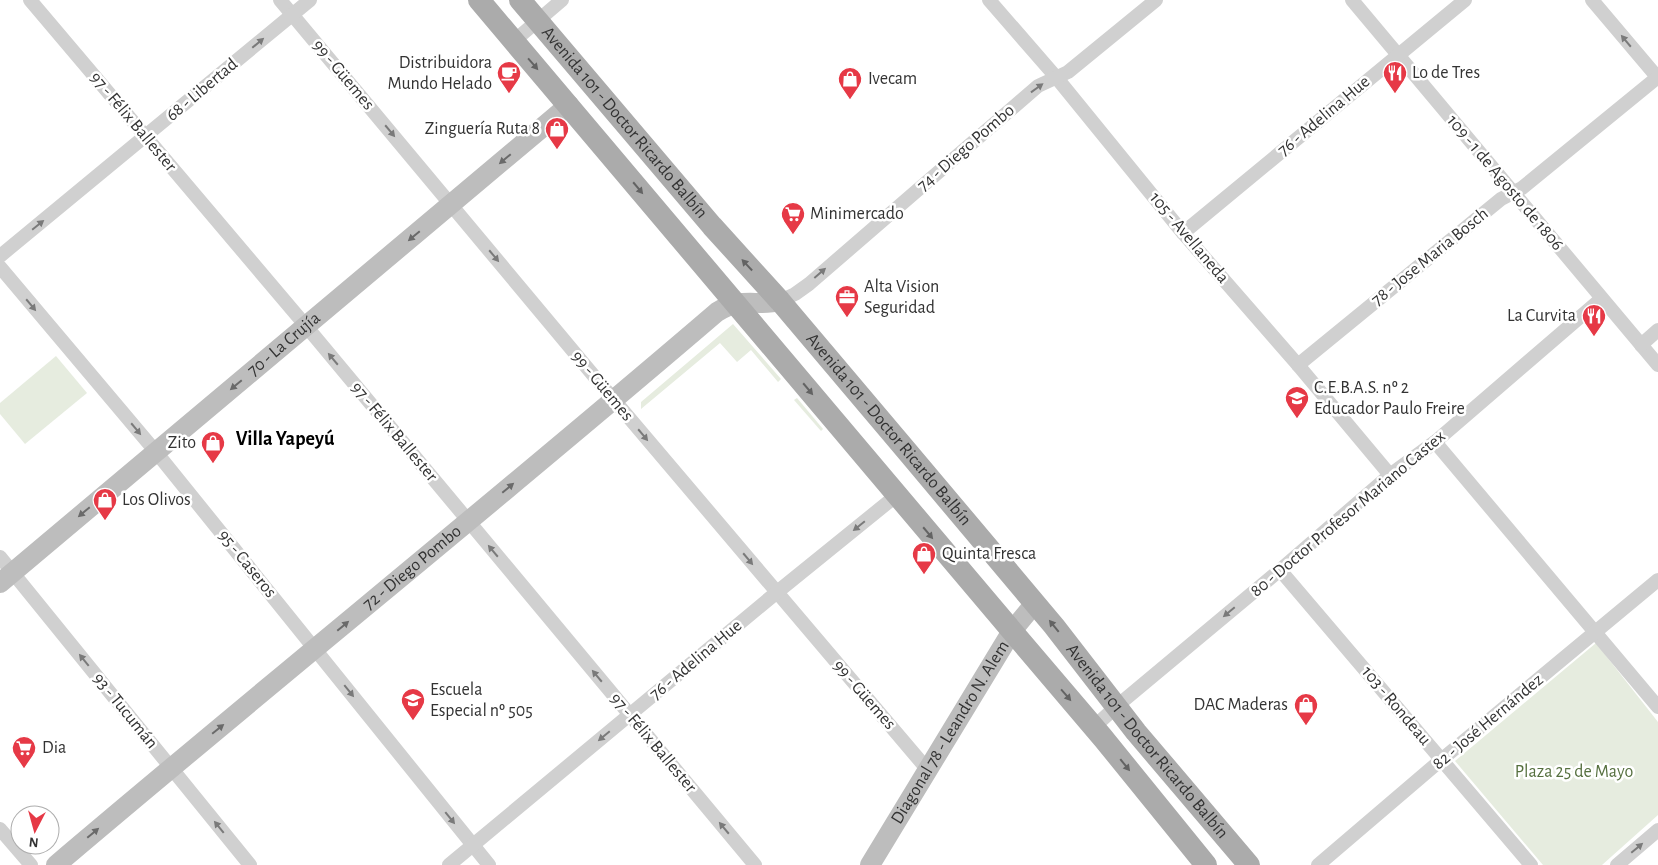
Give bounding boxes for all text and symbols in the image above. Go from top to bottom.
street label: Avenida 101 - Doctor Ricardo Balbín [538,23,711,222]
one-way arrow [1621,34,1632,47]
street label: 99 - Güemes [309,36,377,114]
one-way arrow [251,38,264,49]
place label: Distribuidora Mundo Helado [388,54,492,93]
street label: 68 - Libertad [163,55,241,125]
one-way arrow [527,57,539,69]
cafe icon: Distribuidora Mundo Helado [496,60,522,94]
restaurant icon: Lo de Tres [1382,60,1408,94]
place label: Lo de Tres [1412,64,1480,82]
shop icon: Ivecam [837,66,863,100]
street label: 97 - Félix Ballester [86,69,180,175]
place label: Ivecam [868,70,917,88]
street label: 76 - Adelina Hue [1275,72,1373,160]
one-way arrow [1030,83,1044,93]
street label: 74 - Diego Pombo [914,101,1018,195]
street label: 109 - 1 de Agosto de 1806 [1443,112,1567,254]
shop icon: Zinguería Ruta 8 [544,116,570,150]
place label: Zinguería Ruta 8 [425,120,540,138]
one-way arrow [384,125,395,138]
one-way arrow [499,154,512,165]
one-way arrow [632,181,644,193]
street label: 105 - Avellaneda [1146,189,1232,287]
supermarket icon: Minimercado [780,201,806,235]
place label: Minimercado [810,205,904,223]
street label: 78 - Jose Maria Bosch [1368,205,1492,309]
one-way arrow [31,219,44,230]
one-way arrow [408,230,420,242]
one-way arrow [488,249,499,262]
one-way arrow [741,259,753,271]
one-way arrow [814,268,827,279]
place label: Alta Vision Seguridad [864,278,939,317]
office icon: Alta Vision Seguridad [834,284,860,318]
one-way arrow [26,298,37,311]
restaurant icon: La Curvita [1581,303,1607,337]
place label: La Curvita [1507,307,1576,325]
street label: 70 - La Crujía [244,309,324,380]
street label: Avenida 101 - Doctor Ricardo Balbín [802,330,975,529]
street label: 99 - Güemes [568,347,636,425]
one-way arrow [327,354,339,366]
street label: 97 - Félix Ballester [347,379,441,485]
place label: C.E.B.A.S. nº 2 Educador Paulo Freire [1314,379,1465,418]
one-way arrow [229,380,242,391]
one-way arrow [802,382,813,395]
school or university icon: C.E.B.A.S. nº 2 Educador Paulo Freire [1284,385,1310,419]
one-way arrow [131,422,142,435]
street label: 80 - Doctor Profesor Mariano Castex [1247,427,1449,601]
one-way arrow [637,428,648,441]
district label: Villa Yapeyú [236,429,335,449]
shop icon: Zito [200,430,226,464]
place label: Zito [168,434,196,452]
one-way arrow [501,482,514,493]
shop icon: Los Olivos [92,487,118,521]
place label: Los Olivos [122,491,191,509]
one-way arrow [78,507,91,518]
one-way arrow [853,520,866,531]
street label: 72 - Diego Pombo [360,522,465,614]
one-way arrow [923,526,934,539]
street label: 95 - Caseros [214,527,280,601]
shop icon: Quinta Fresca [911,541,937,575]
one-way arrow [488,545,499,558]
place label: Quinta Fresca [942,545,1036,563]
one-way arrow [742,552,753,565]
one-way arrow [1223,607,1236,618]
street label: 76 - Adelina Hue [647,616,745,704]
one-way arrow [336,620,349,631]
one-way arrow [1049,620,1060,633]
street label: Diagonal 78 - Leandro N. Alem [888,638,1013,827]
street label: Avenida 101 - Doctor Ricardo Balbín [1062,641,1231,842]
one-way arrow [78,654,89,667]
street label: 99 - Güemes [829,657,899,733]
street label: 103 - Rondeau [1358,663,1434,749]
street label: 93 - Tucumán [89,670,161,752]
one-way arrow [592,670,603,683]
street label: 82 - José Hernández [1429,671,1547,773]
place label: Escuela Especial nº 505 [430,681,533,720]
one-way arrow [344,684,355,697]
school or university icon: Escuela Especial nº 505 [400,687,426,721]
one-way arrow [1061,688,1072,701]
street label: 97 - Félix Ballester [606,690,700,796]
shop icon: DAC Maderas [1293,692,1319,726]
place label: DAC Maderas [1194,696,1288,714]
one-way arrow [211,723,223,735]
one-way arrow [598,731,611,742]
supermarket icon: Dia [11,735,37,769]
place label: Dia [42,739,66,757]
one-way arrow [1120,758,1131,771]
park label: Plaza 25 de Mayo [1515,763,1633,781]
north arrow [10,805,60,855]
one-way arrow [445,811,456,824]
one-way arrow [214,821,225,834]
one-way arrow [718,822,730,834]
one-way arrow [86,828,99,839]
text: N [28,834,39,849]
one-way arrow [1631,842,1644,853]

